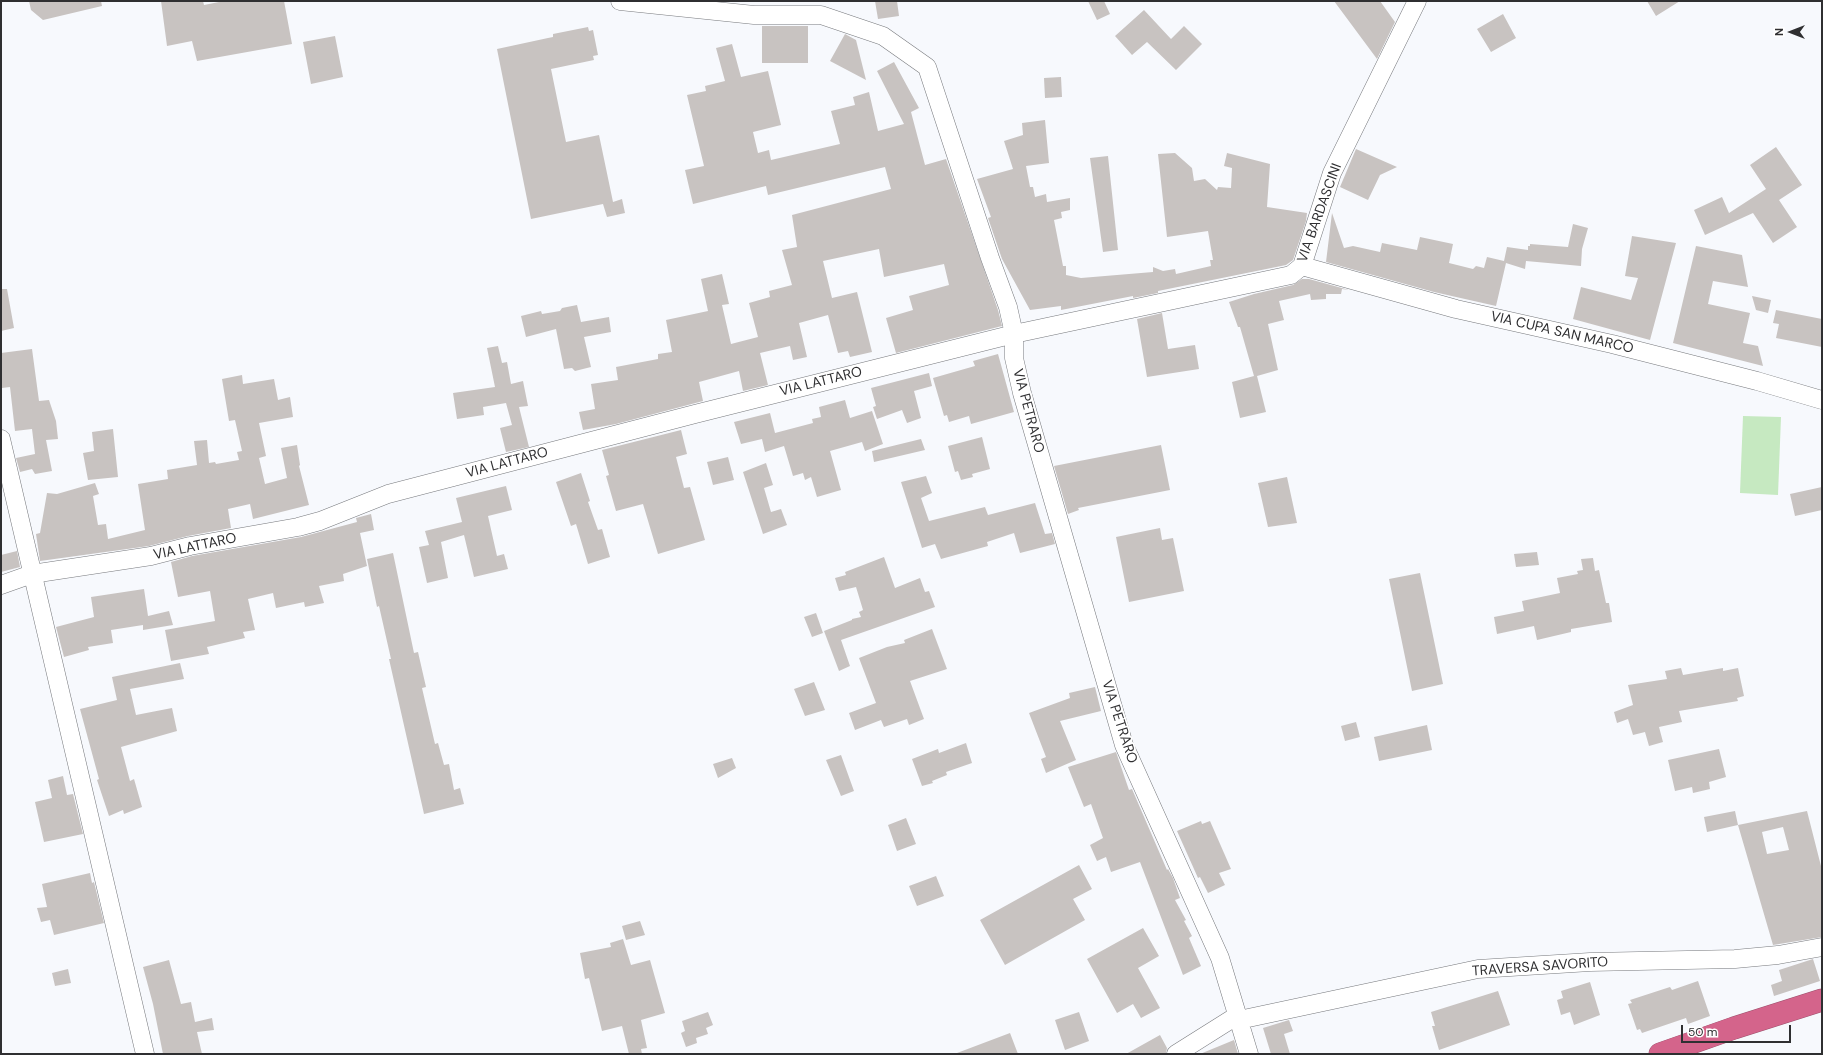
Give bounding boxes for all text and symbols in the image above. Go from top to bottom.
north arrow [1771,12,1811,52]
text: N [1772,28,1786,36]
street label: VIA BARDASCINI [1294,161,1346,265]
street label: VIA CUPA SAN MARCO [1489,308,1635,358]
street label: VIA LATTARO [778,364,864,400]
street label: VIA PETRARO [1009,367,1047,455]
street label: VIA LATTARO [464,444,550,482]
street label: VIA LATTARO [152,530,238,564]
street label: VIA PETRARO [1098,678,1140,766]
street label: TRAVERSA SAVORITO [1471,954,1609,980]
scale bar [1683,1017,1793,1043]
text: 50 m [1688,1024,1717,1040]

